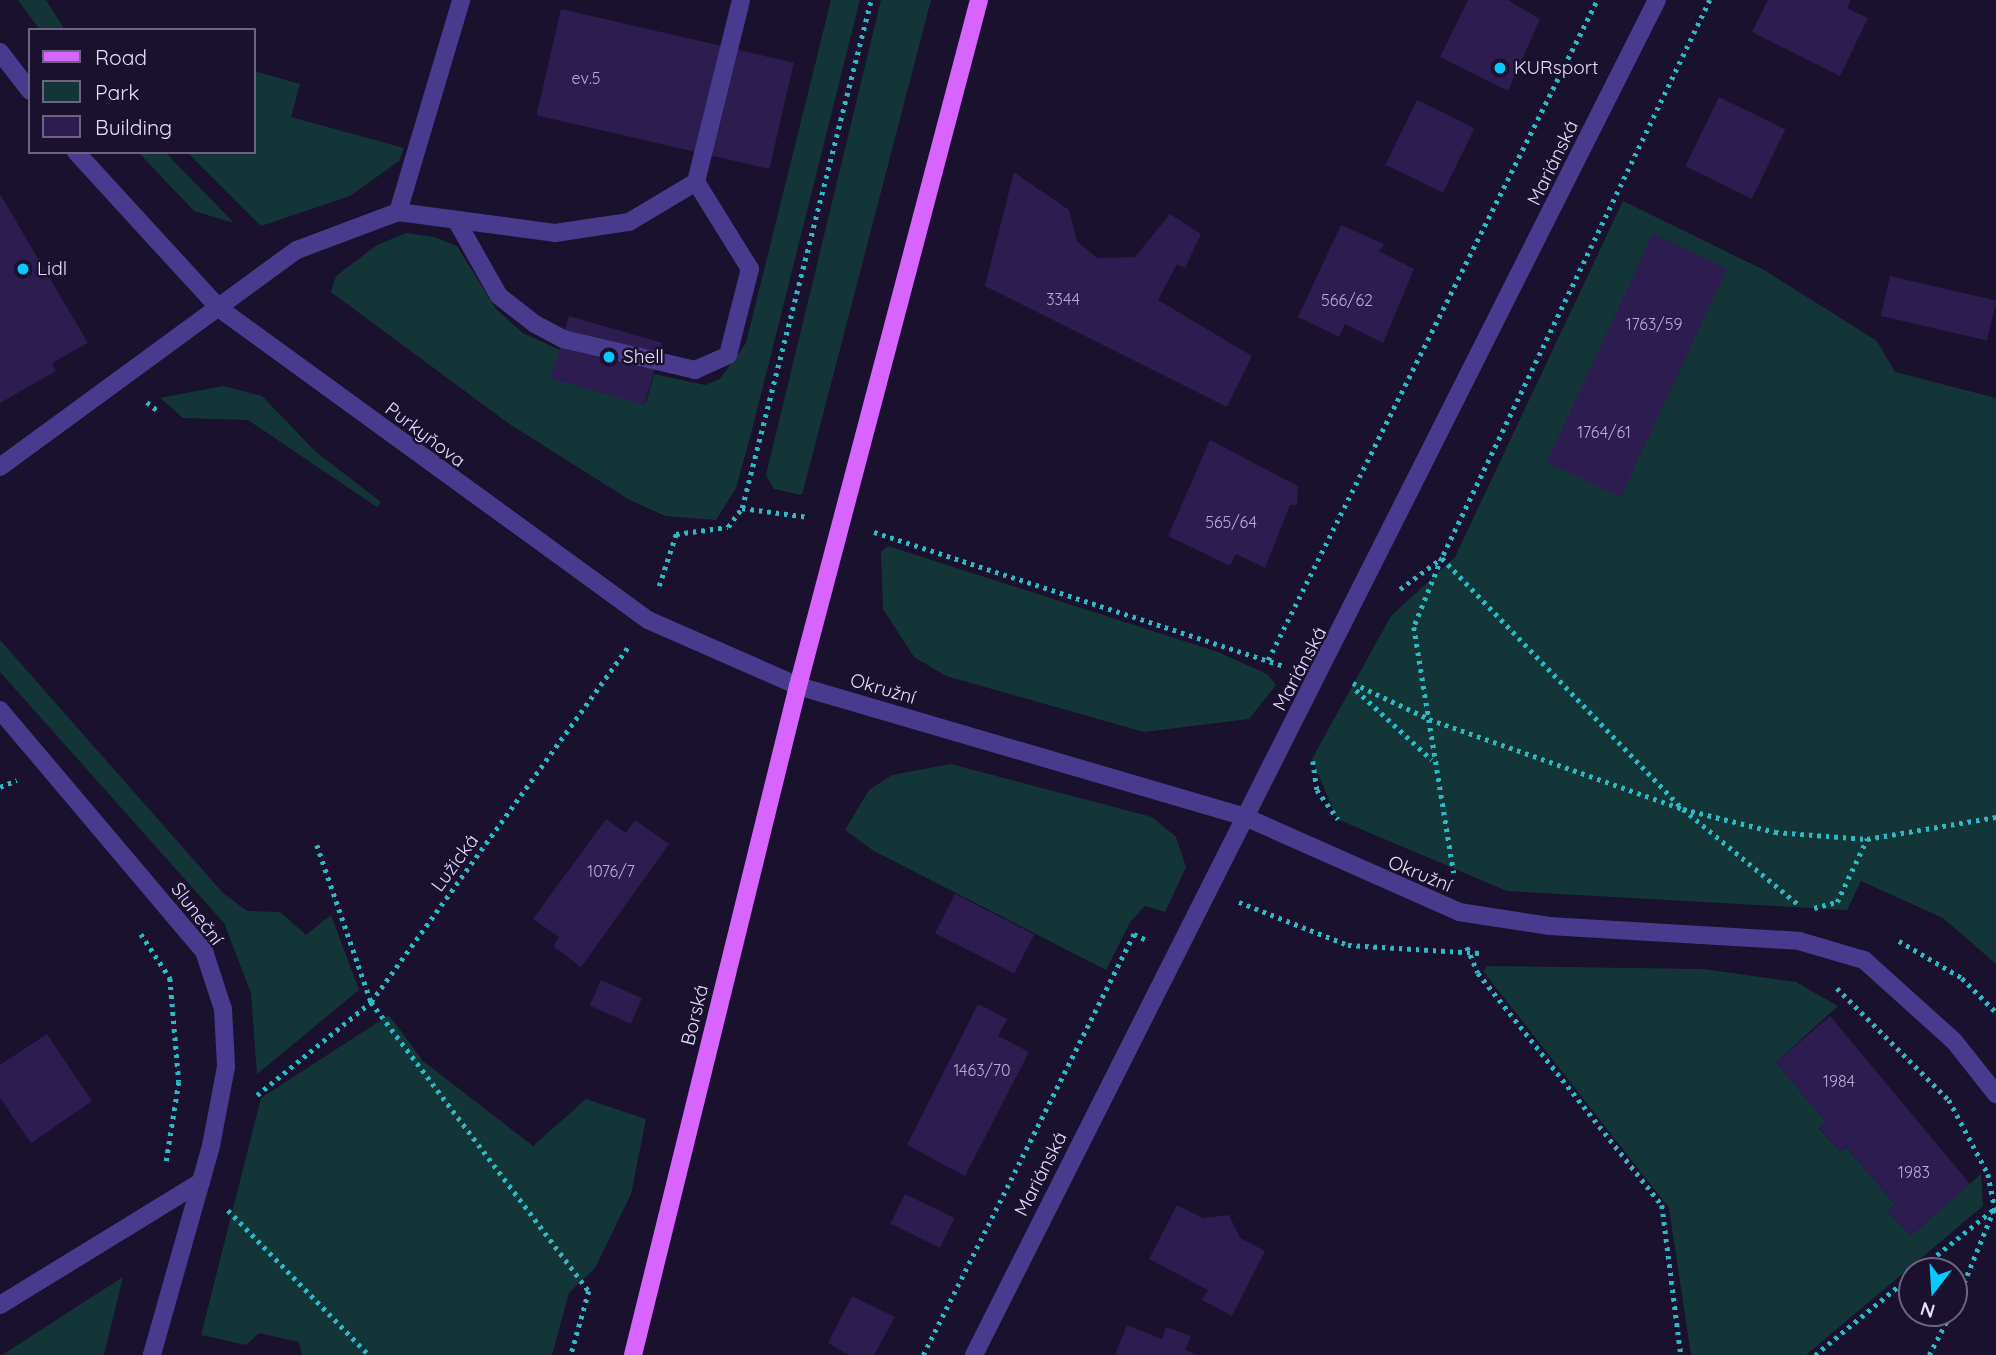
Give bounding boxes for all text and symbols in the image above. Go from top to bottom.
legend [28,28,256,154]
text: Road [95,44,147,70]
place label: KURsport [1514,57,1598,79]
marker: KURsport [1492,60,1508,76]
house number: ev.5 [571,68,601,88]
text: Park [95,79,139,105]
text: Building [95,114,172,140]
street label: Mariánská [1523,117,1583,209]
place label: Lidl [37,258,67,280]
marker: Lidl [15,261,31,277]
house number: 3344 [1046,289,1080,309]
house number: 566/62 [1321,290,1373,310]
house number: 1763/59 [1626,314,1682,334]
place label: Shell [623,346,664,368]
marker: Shell [601,349,617,365]
street label: Purkyňova [381,398,469,472]
house number: 1764/61 [1577,422,1631,442]
house number: 565/64 [1205,512,1257,532]
street label: Mariánská [1268,623,1332,715]
street label: Okružní [848,669,918,709]
street label: Lužická [427,830,483,896]
street label: Okružní [1385,851,1455,897]
house number: 1076/7 [587,861,635,881]
street label: Sluneční [166,878,228,950]
street label: Borská [676,982,714,1048]
house number: 1463/70 [953,1060,1011,1080]
house number: 1984 [1823,1071,1855,1091]
street label: Mariánská [1010,1128,1072,1220]
house number: 1983 [1898,1162,1930,1182]
north arrow [1898,1257,1968,1327]
text: N [1917,1297,1938,1324]

